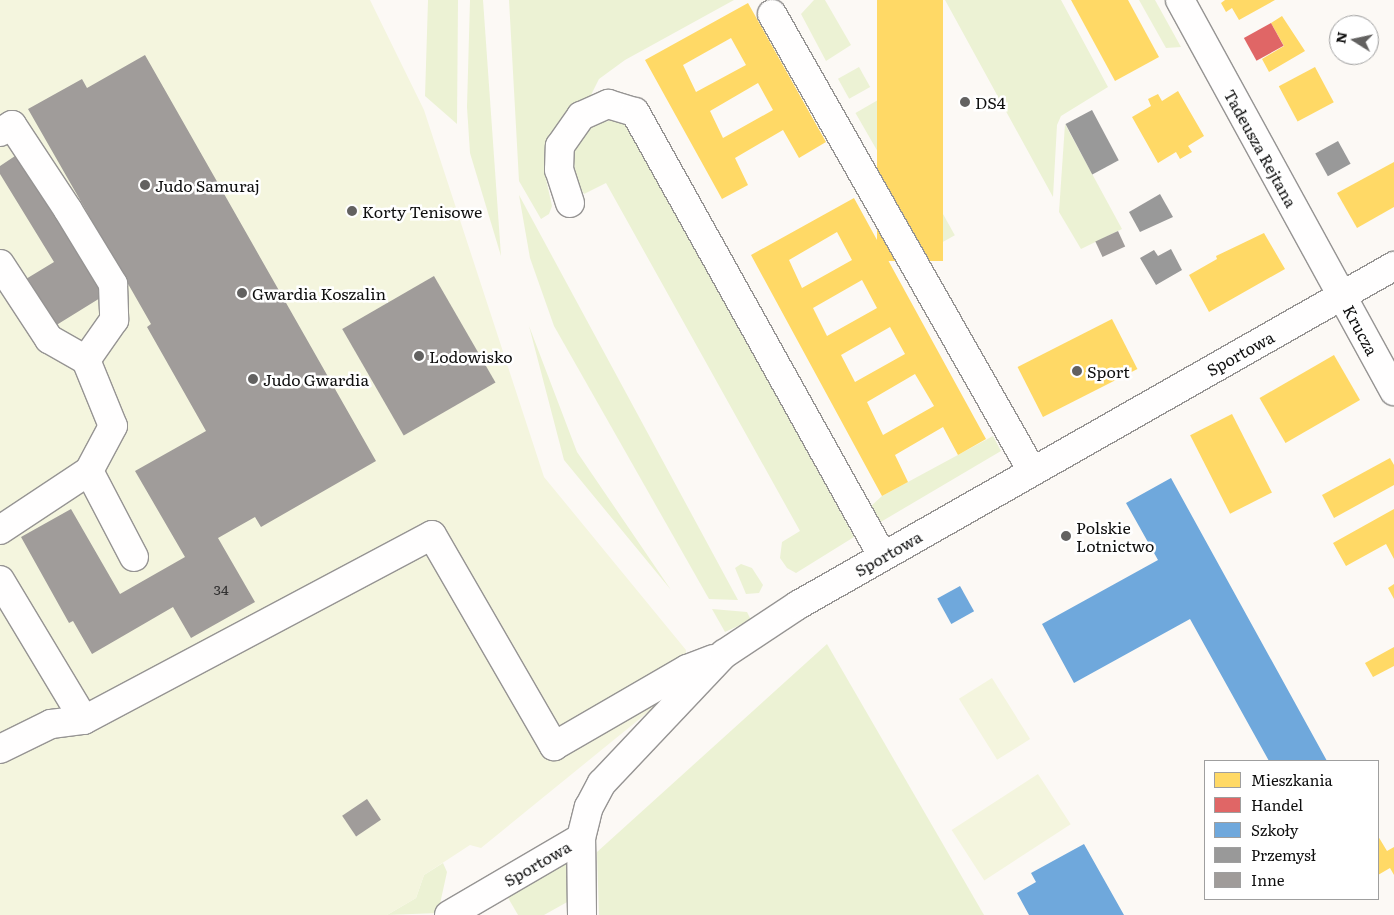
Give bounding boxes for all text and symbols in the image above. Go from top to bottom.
north arrow [1329,15,1379,65]
text: N [1329,30,1351,45]
street label: Tadeusza Rejtana [1221,86,1301,210]
place label: DS4 [975,92,1006,112]
marker: DS4 [959,96,971,108]
place label: Judo Samuraj [155,175,260,195]
marker: Judo Samuraj [139,179,151,191]
place label: Korty Tenisowe [362,201,482,221]
marker: Korty Tenisowe [346,205,358,217]
place label: Gwardia Koszalin [252,283,386,303]
marker: Gwardia Koszalin [236,287,248,299]
street label: Krucza [1340,302,1382,358]
street label: Sportowa [1203,327,1277,379]
place label: Lodowisko [429,346,513,366]
marker: Lodowisko [413,350,425,362]
place label: Sport [1087,361,1130,381]
marker: Sport [1071,365,1083,377]
place label: Judo Gwardia [263,369,369,389]
marker: Judo Gwardia [247,373,259,385]
place label: Polskie Lotnictwo [1076,517,1154,555]
street label: Sportowa [851,526,925,580]
marker: Polskie Lotnictwo [1060,530,1072,542]
house number: 34 [213,581,229,597]
legend [1204,760,1379,900]
text: Mieszkania [1251,768,1333,791]
text: Handel [1251,793,1303,816]
text: Szkoły [1251,818,1298,841]
street label: Sportowa [500,836,574,890]
text: Przemysł [1251,843,1316,866]
text: Inne [1251,868,1285,891]

